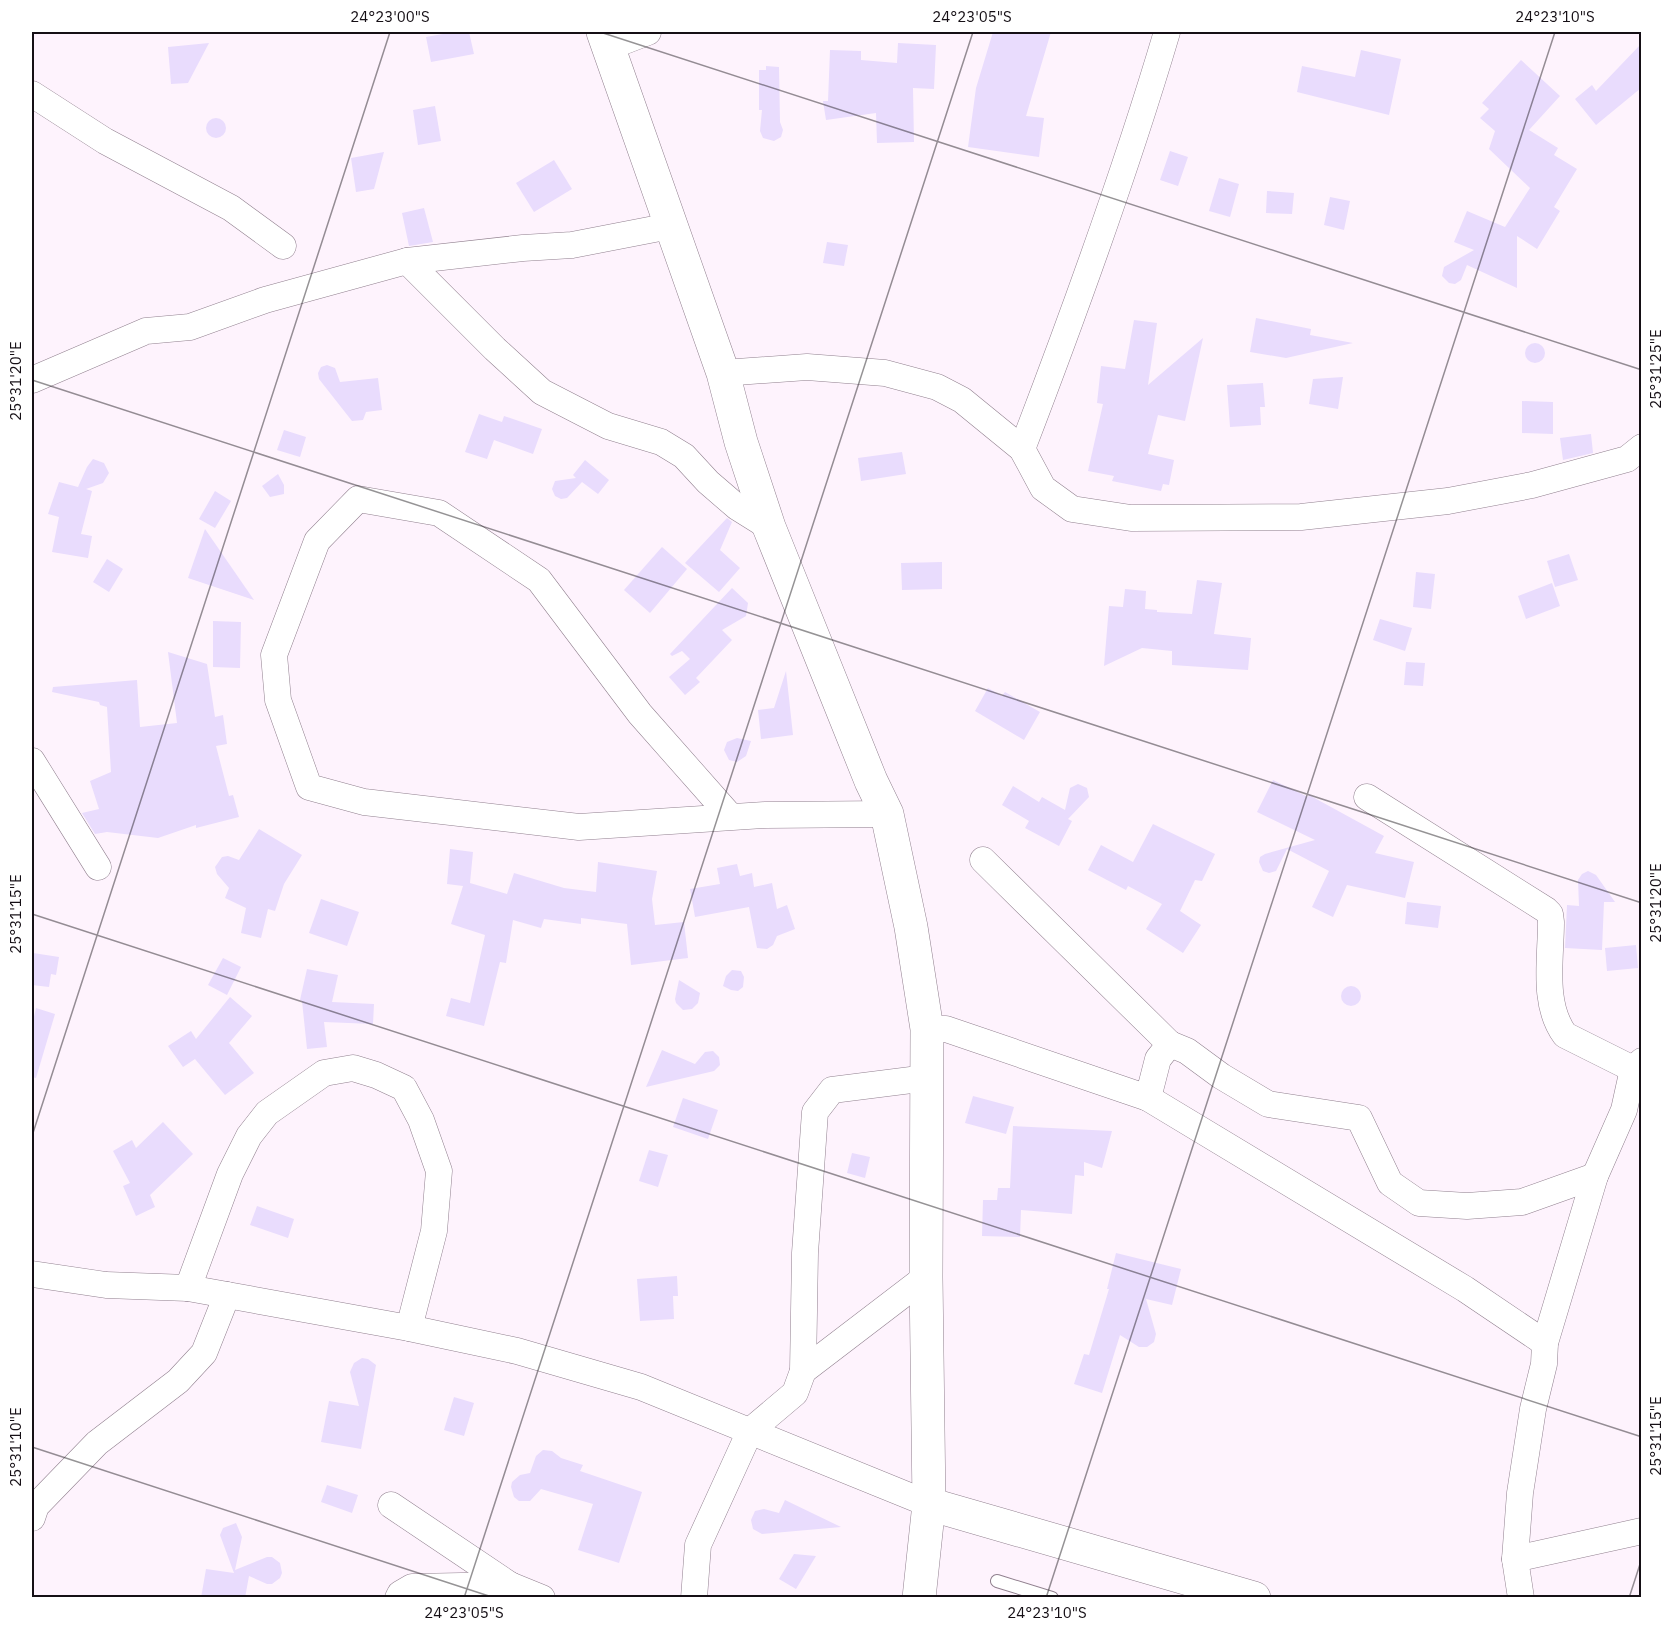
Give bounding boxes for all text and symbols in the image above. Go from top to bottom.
text: 24°23'00"S [350,7,430,26]
text: 24°23'05"S [932,7,1012,26]
text: 24°23'10"S [1515,7,1595,26]
text: 25°31'25"E [1646,329,1665,409]
text: 25°31'20"E [6,341,25,421]
text: 25°31'20"E [1646,863,1665,943]
text: 25°31'15"E [6,874,25,954]
text: 25°31'15"E [1646,1396,1665,1476]
text: 25°31'10"E [6,1407,25,1487]
text: 24°23'05"S [424,1603,504,1622]
text: 24°23'10"S [1007,1603,1087,1622]

